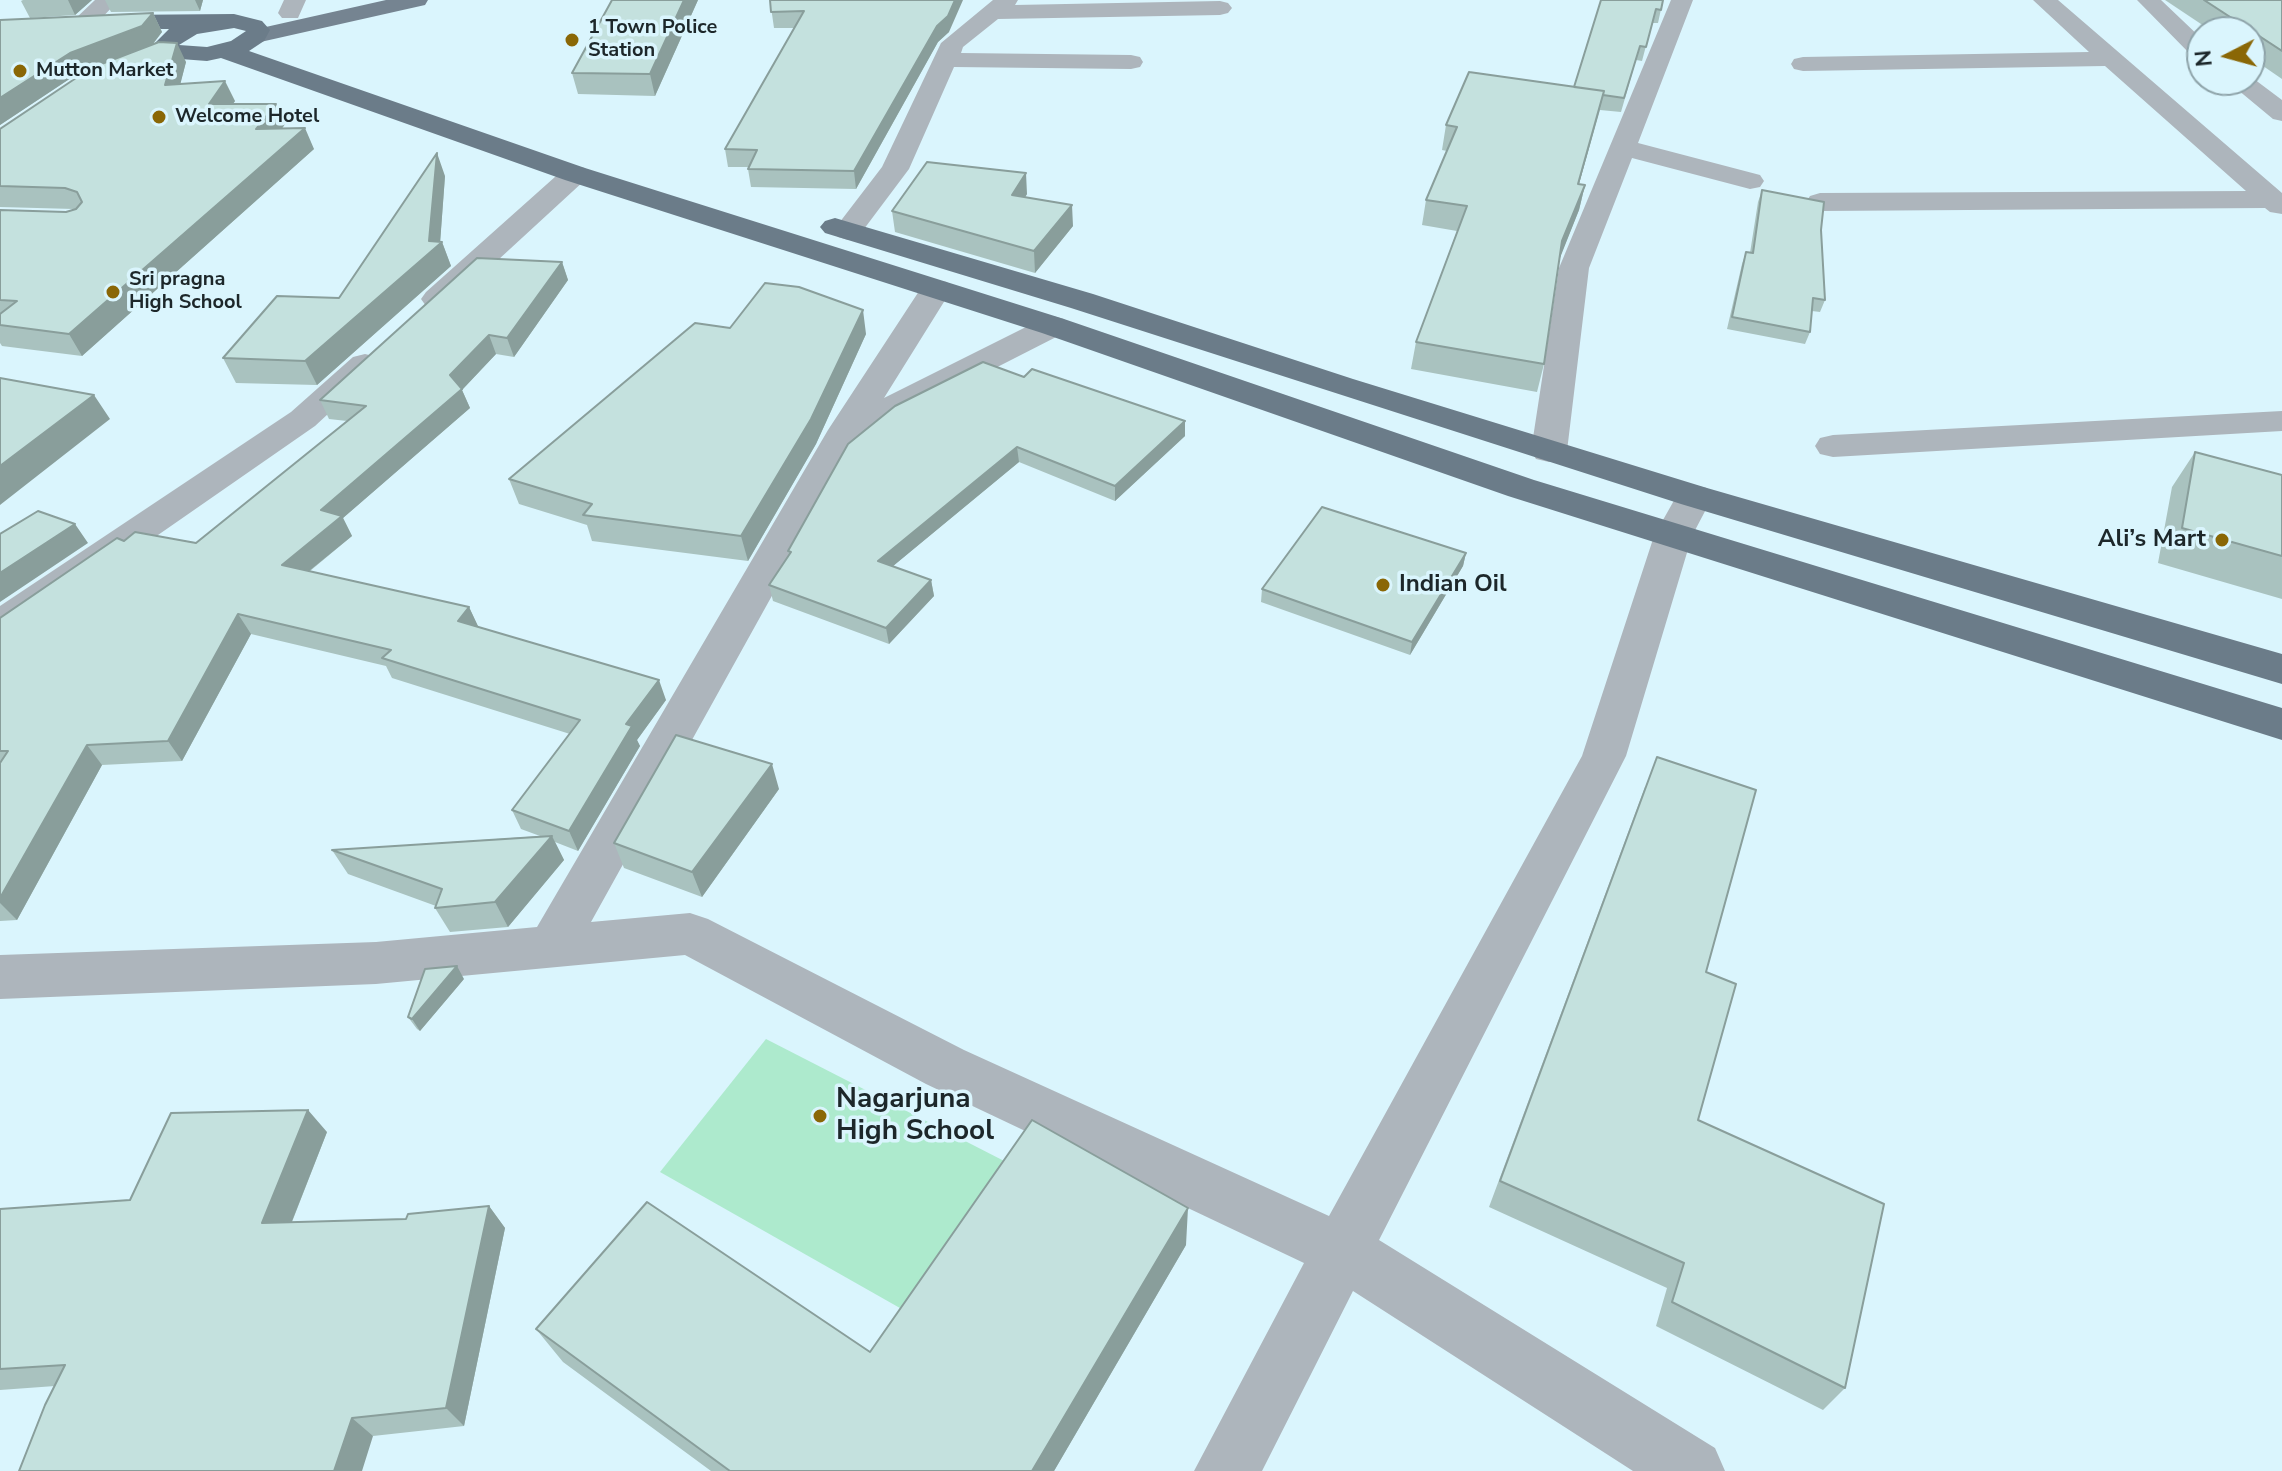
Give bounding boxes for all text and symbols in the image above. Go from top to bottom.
place label: 1 Town Police Station [588,16,717,63]
north arrow [2186,16,2266,96]
marker: 1 Town Police Station [563,31,581,49]
text: N [2188,49,2220,68]
place label: Mutton Market [36,59,173,83]
marker: Mutton Market [11,62,29,80]
place label: Welcome Hotel [175,105,319,129]
marker: Welcome Hotel [150,108,168,126]
place label: Sri pragna High School [129,268,242,315]
marker: Sri pragna High School [104,283,122,301]
place label: Ali’s Mart [2098,526,2206,554]
marker: Ali’s Mart [2213,531,2231,549]
place label: Indian Oil [1399,571,1507,599]
marker: Indian Oil [1374,576,1392,594]
place label: Nagarjuna High School [836,1083,994,1149]
marker: Nagarjuna High School [811,1107,829,1125]

